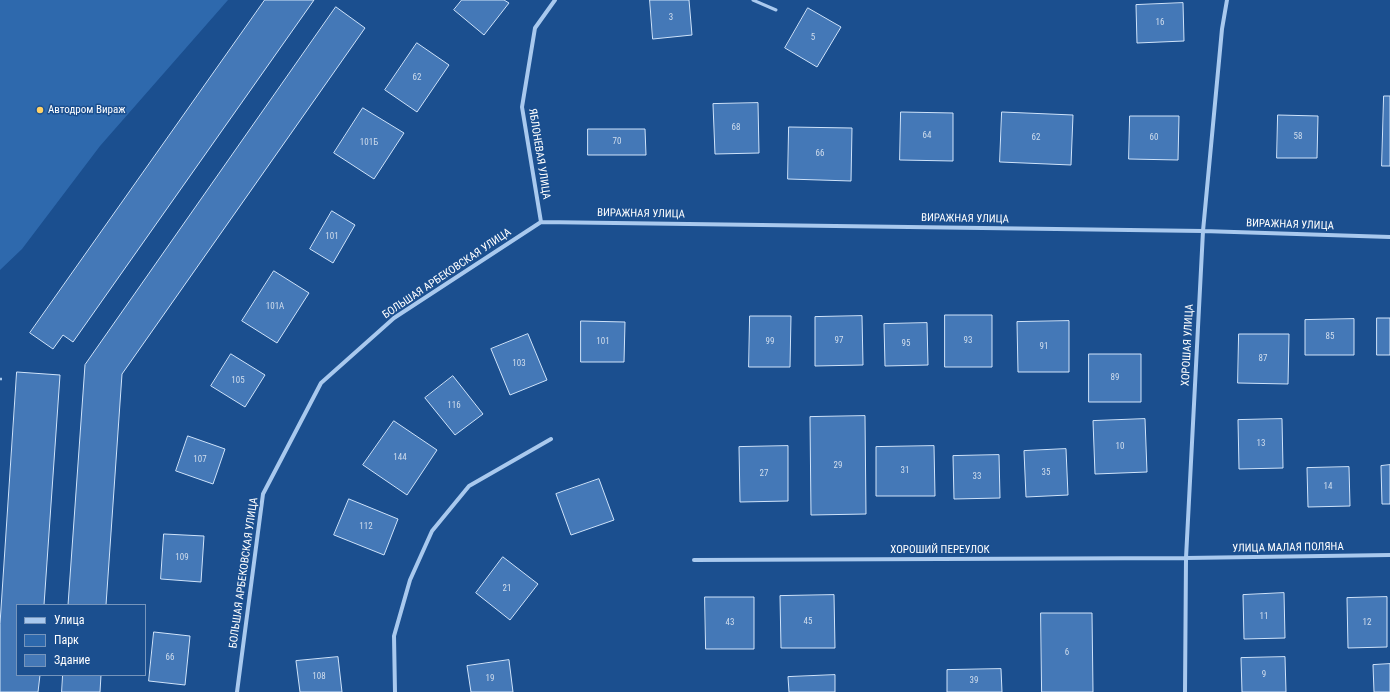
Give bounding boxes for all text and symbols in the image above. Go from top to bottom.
house number: 3 [669,13,673,23]
house number: 16 [1156,18,1164,28]
house number: 5 [811,33,815,43]
house number: 62 [413,73,421,83]
place label: Автодром Вираж [48,103,125,117]
marker: Автодром Вираж [35,105,45,115]
street label: ЯБЛОНЕВАЯ УЛИЦА [525,108,553,200]
house number: 68 [732,123,740,133]
house number: 64 [923,131,931,141]
house number: 58 [1294,132,1302,142]
house number: 62 [1032,133,1040,143]
house number: 60 [1150,133,1158,143]
house number: 70 [613,137,621,147]
house number: 101Б [360,138,378,148]
house number: 66 [816,149,824,159]
street label: ВИРАЖНАЯ УЛИЦА [597,207,685,221]
street label: ВИРАЖНАЯ УЛИЦА [921,212,1009,226]
street label: ВИРАЖНАЯ УЛИЦА [1246,217,1334,233]
street label: БОЛЬШАЯ АРБЕКОВСКАЯ УЛИЦА [380,226,514,322]
house number: 101 [325,232,339,242]
house number: 101А [266,302,284,312]
street label: ХОРОШАЯ УЛИЦА [1179,304,1197,386]
house number: 85 [1326,332,1334,342]
house number: 97 [835,336,843,346]
house number: 93 [964,336,972,346]
house number: 101 [596,337,610,347]
house number: 99 [766,337,774,347]
house number: 95 [902,339,910,349]
house number: 91 [1040,342,1048,352]
house number: 87 [1259,354,1267,364]
house number: 103 [512,359,526,369]
house number: 89 [1111,373,1119,383]
house number: 105 [231,376,245,386]
house number: 116 [447,401,461,411]
house number: 13 [1257,439,1265,449]
house number: 10 [1116,442,1124,452]
house number: 144 [393,453,407,463]
house number: 107 [193,455,207,465]
house number: 29 [834,461,842,471]
house number: 31 [901,466,909,476]
house number: 35 [1042,468,1050,478]
house number: 27 [760,469,768,479]
house number: 33 [973,472,981,482]
house number: 14 [1324,482,1332,492]
street label: БОЛЬШАЯ АРБЕКОВСКАЯ УЛИЦА [227,497,261,649]
house number: 112 [359,522,373,532]
street label: УЛИЦА МАЛАЯ ПОЛЯНА [1232,540,1344,556]
street label: ХОРОШИЙ ПЕРЕУЛОК [890,543,990,557]
house number: 109 [175,553,189,563]
house number: 21 [503,584,511,594]
legend [16,604,146,676]
house number: 11 [1260,612,1268,622]
text: Улица [54,613,84,627]
house number: 45 [804,617,812,627]
house number: 43 [726,618,734,628]
house number: 12 [1363,618,1371,628]
text: Парк [54,633,79,647]
house number: 6 [1065,648,1069,658]
text: Здание [54,653,90,667]
house number: 66 [166,653,174,663]
house number: 9 [1262,670,1266,680]
house number: 108 [312,672,326,682]
house number: 19 [486,674,494,684]
house number: 39 [970,676,978,686]

